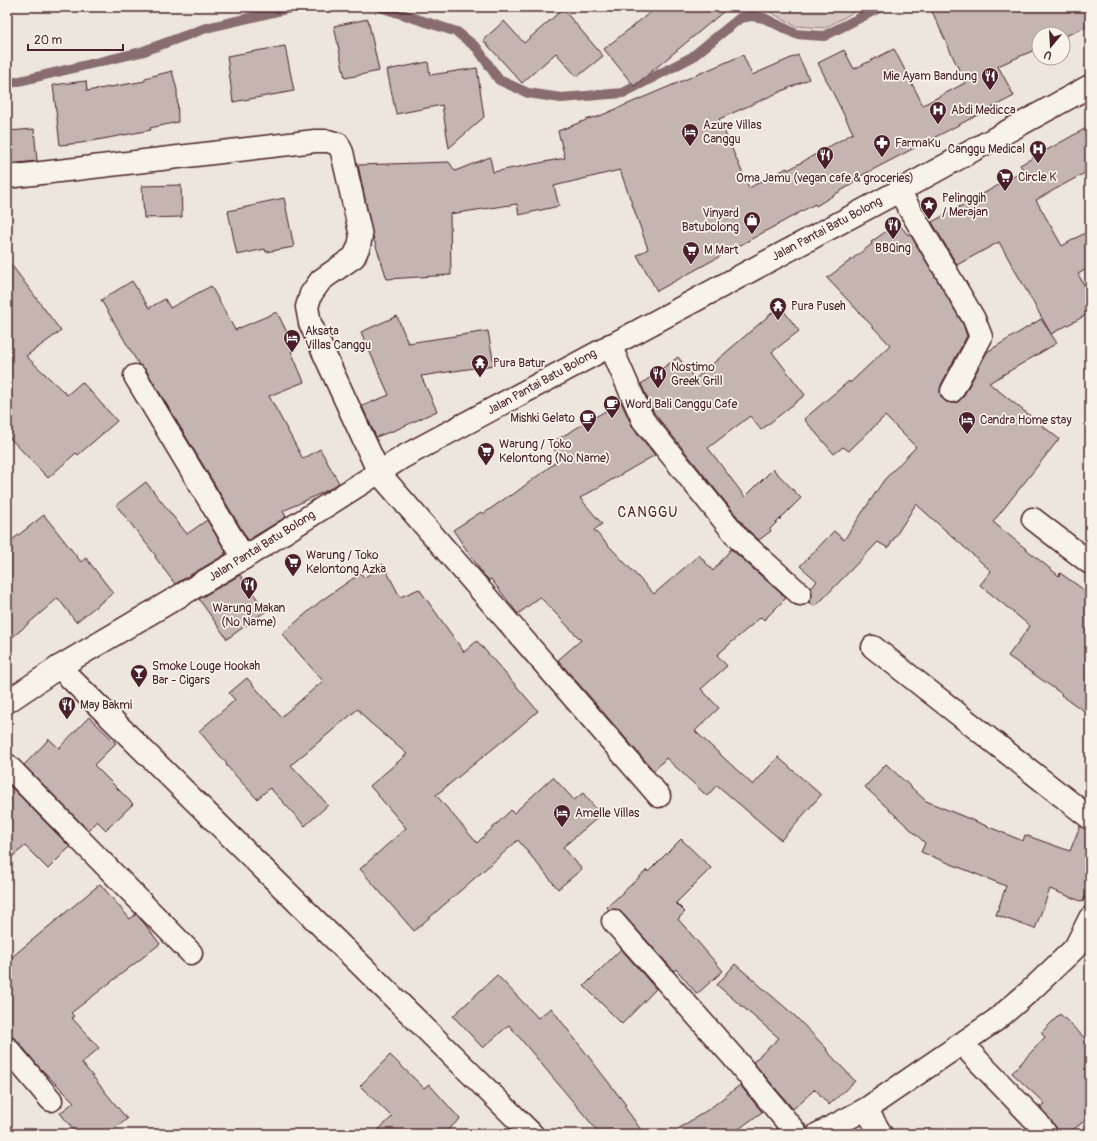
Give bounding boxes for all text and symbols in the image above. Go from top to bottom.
scale bar [28,26,123,52]
north arrow [1031,26,1071,66]
text: 20 m [34,33,63,48]
text: U [1043,48,1054,62]
restaurant icon: Mie Ayam Bandung [980,66,1000,91]
place label: Mie Ayam Bandung [883,69,977,84]
hospital icon: Abdi Medicca [928,100,948,125]
place label: Abdi Medicca [951,103,1016,118]
place label: Azure Villas Canggu [703,118,762,147]
hotel icon: Azure Villas Canggu [680,122,700,147]
pharmacy icon: FarmaKu [872,133,892,158]
place label: FarmaKu [895,136,941,151]
hospital icon: Canggu Medical [1028,139,1048,164]
place label: Canggu Medical [948,142,1025,157]
restaurant icon: Oma Jamu (vegan cafe & groceries) [815,145,835,170]
supermarket icon: Circle K [995,167,1015,192]
place label: Circle K [1018,170,1057,185]
place label: Oma Jamu (vegan cafe & groceries) [736,171,914,186]
place label: Pelinggih / Merajan [942,191,988,220]
street label: Jalan Pantai Batu Bolong [769,194,885,264]
place icon: Pelinggih / Merajan [919,195,939,220]
place label: Vinyard Batubolong [682,206,739,235]
shop icon: Vinyard Batubolong [742,210,762,235]
restaurant icon: BBQing [883,215,903,240]
supermarket icon: M Mart [681,240,701,265]
place label: BBQing [875,241,911,256]
place label: M Mart [704,243,739,258]
temple icon: Pura Puseh [768,296,788,321]
place label: Pura Puseh [791,299,846,314]
place label: Aksata Villas Canggu [305,324,371,353]
hotel icon: Aksata Villas Canggu [282,328,302,353]
street label: Jalan Pantai Batu Bolong [485,346,599,418]
temple icon: Pura Batur [470,353,490,378]
place label: Pura Batur [493,356,546,371]
place label: Nostimo Greek Grill [671,360,723,389]
restaurant icon: Nostimo Greek Grill [648,364,668,389]
cafe icon: Word Bali Canggu Cafe [602,394,622,419]
place label: Word Bali Canggu Cafe [625,397,737,412]
cafe icon: Mishki Gelato [578,408,598,433]
hotel icon: Candra Home stay [957,410,977,435]
place label: Mishki Gelato [510,411,576,426]
place label: Candra Home stay [980,413,1072,428]
place label: Warung / Toko Kelontong (No Name) [499,437,610,466]
supermarket icon: Warung / Toko Kelontong (No Name) [476,441,496,466]
district label: CANGGU [617,504,679,521]
street label: Jalan Pantai Batu Bolong [206,507,318,585]
place label: Warung / Toko Kelontong Azka [306,548,387,577]
supermarket icon: Warung / Toko Kelontong Azka [283,552,303,577]
restaurant icon: Warung Makan (No Name) [239,575,259,600]
place label: Warung Makan (No Name) [213,601,286,630]
place label: Smoke Louge Hookah Bar - Cigars [152,659,260,688]
bar icon: Smoke Louge Hookah Bar - Cigars [129,663,149,688]
restaurant icon: May Bakmi [57,695,77,720]
place label: May Bakmi [80,698,132,713]
hotel icon: Amelle Villas [552,803,572,828]
place label: Amelle Villas [575,806,640,821]

